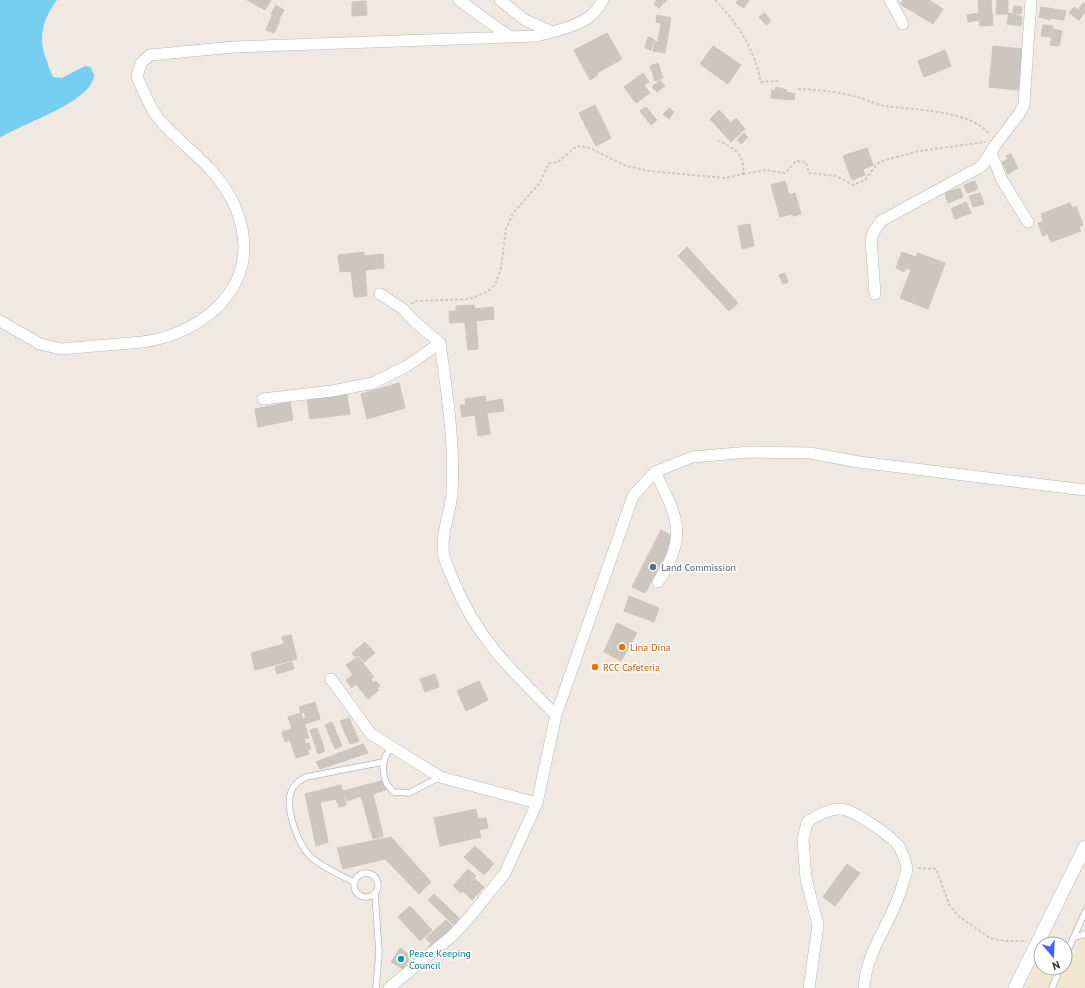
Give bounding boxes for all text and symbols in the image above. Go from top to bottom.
place label: Land Commission [661,561,736,574]
marker: Land Commission [648,562,658,572]
place label: Lina Dina [630,641,671,654]
marker: Lina Dina [617,642,627,652]
place label: RCC Cafeteria [603,661,660,674]
marker: RCC Cafeteria [590,662,600,672]
north arrow [1033,936,1073,976]
place label: Peace Keeping Council [409,947,471,972]
marker: Peace Keeping Council [396,954,406,964]
text: N [1051,958,1062,973]

